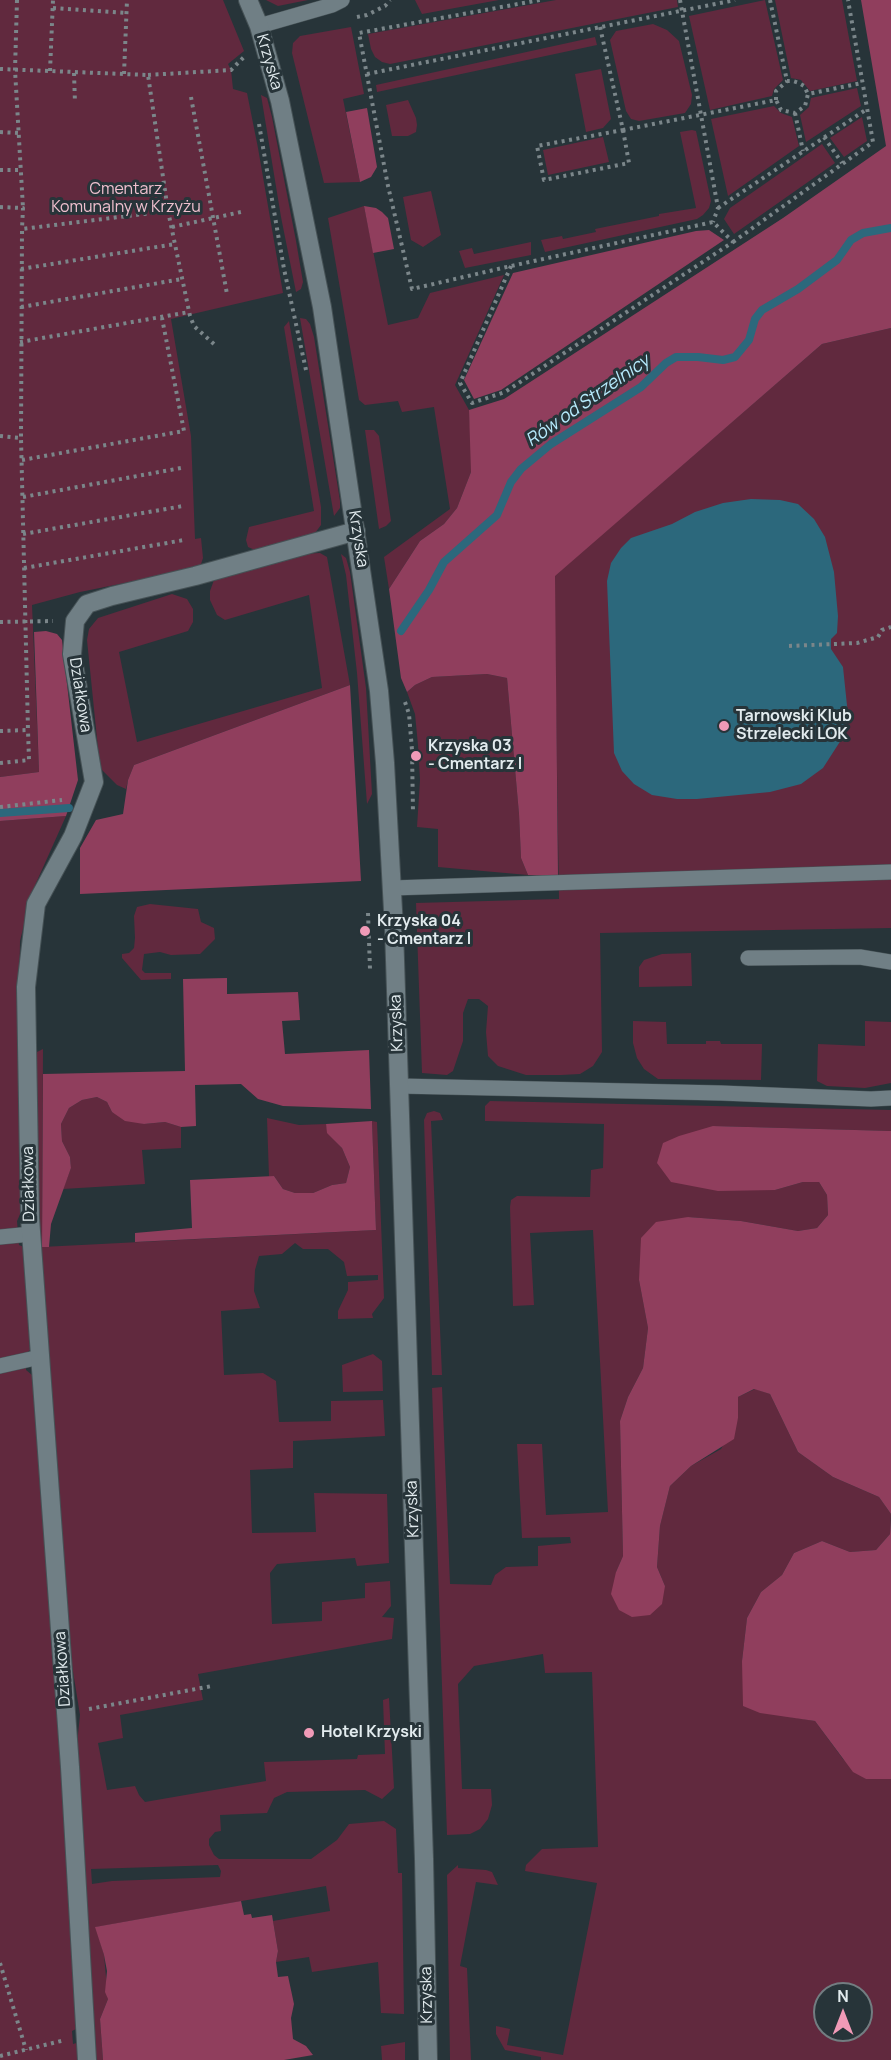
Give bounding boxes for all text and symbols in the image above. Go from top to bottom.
street label: Krzyska [252,32,286,92]
park label: Cmentarz Komunalny w Krzyżu [51,180,201,218]
water label: Rów od Strzelnicy [522,350,654,452]
street label: Krzyska [344,509,372,569]
street label: Działkowa [65,656,95,734]
place label: Tarnowski Klub Strzelecki LOK [736,707,852,745]
marker: Tarnowski Klub Strzelecki LOK [717,719,731,733]
place label: Krzyska 03 - Cmentarz I [428,737,522,775]
marker: Krzyska 03 - Cmentarz I [409,749,423,763]
place label: Krzyska 04 - Cmentarz I [377,912,471,950]
marker: Krzyska 04 - Cmentarz I [358,924,372,938]
street label: Krzyska [386,994,408,1052]
street label: Działkowa [19,1146,39,1222]
street label: Krzyska [402,1480,424,1538]
street label: Działkowa [51,1631,75,1707]
place label: Hotel Krzyski [321,1723,422,1743]
marker: Hotel Krzyski [302,1726,316,1740]
street label: Krzyska [417,1966,437,2024]
north arrow [813,1982,873,2042]
text: N [837,1985,849,2007]

